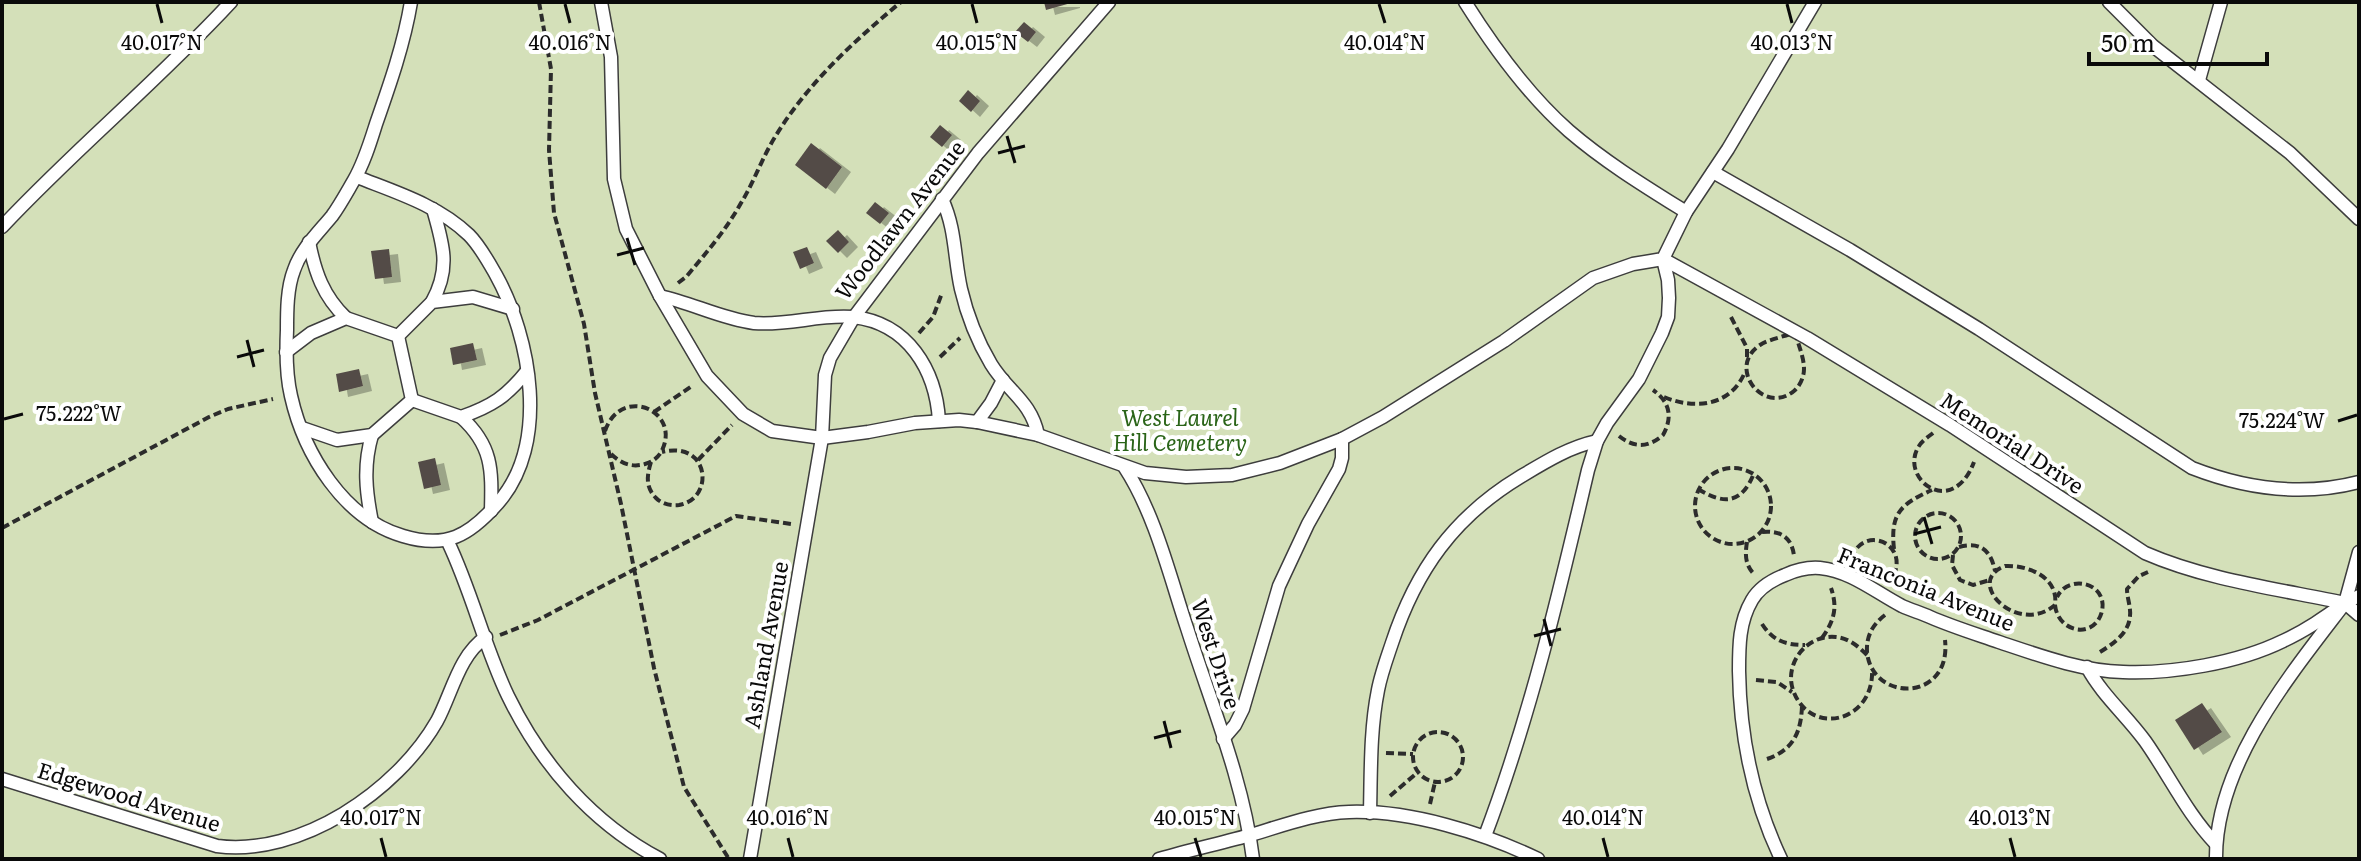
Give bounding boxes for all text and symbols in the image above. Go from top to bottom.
scale bar [2089,16,2267,66]
text: 50 m [2101,24,2155,59]
text: 40.017°N [121,26,203,56]
text: 40.016°N [529,26,611,56]
text: 40.015°N [936,26,1018,56]
text: 40.014°N [1344,26,1426,56]
text: 40.013°N [1750,26,1834,56]
street label: Woodlawn Avenue [826,132,972,306]
street label: Memorial Drive [1934,383,2091,501]
text: 75.222°W [36,397,122,427]
park label: West Laurel Hill Cemetery [1113,400,1247,458]
text: 75.224°W [2239,404,2325,434]
street label: Franconia Avenue [1833,537,2020,638]
street label: Ashland Avenue [734,559,795,731]
street label: West Drive [1184,594,1251,713]
street label: Edgewood Avenue [34,752,225,839]
text: 40.017°N [340,801,422,831]
text: 40.016°N [747,801,829,831]
text: 40.015°N [1154,801,1236,831]
text: 40.014°N [1562,801,1644,831]
text: 40.013°N [1968,801,2052,831]

